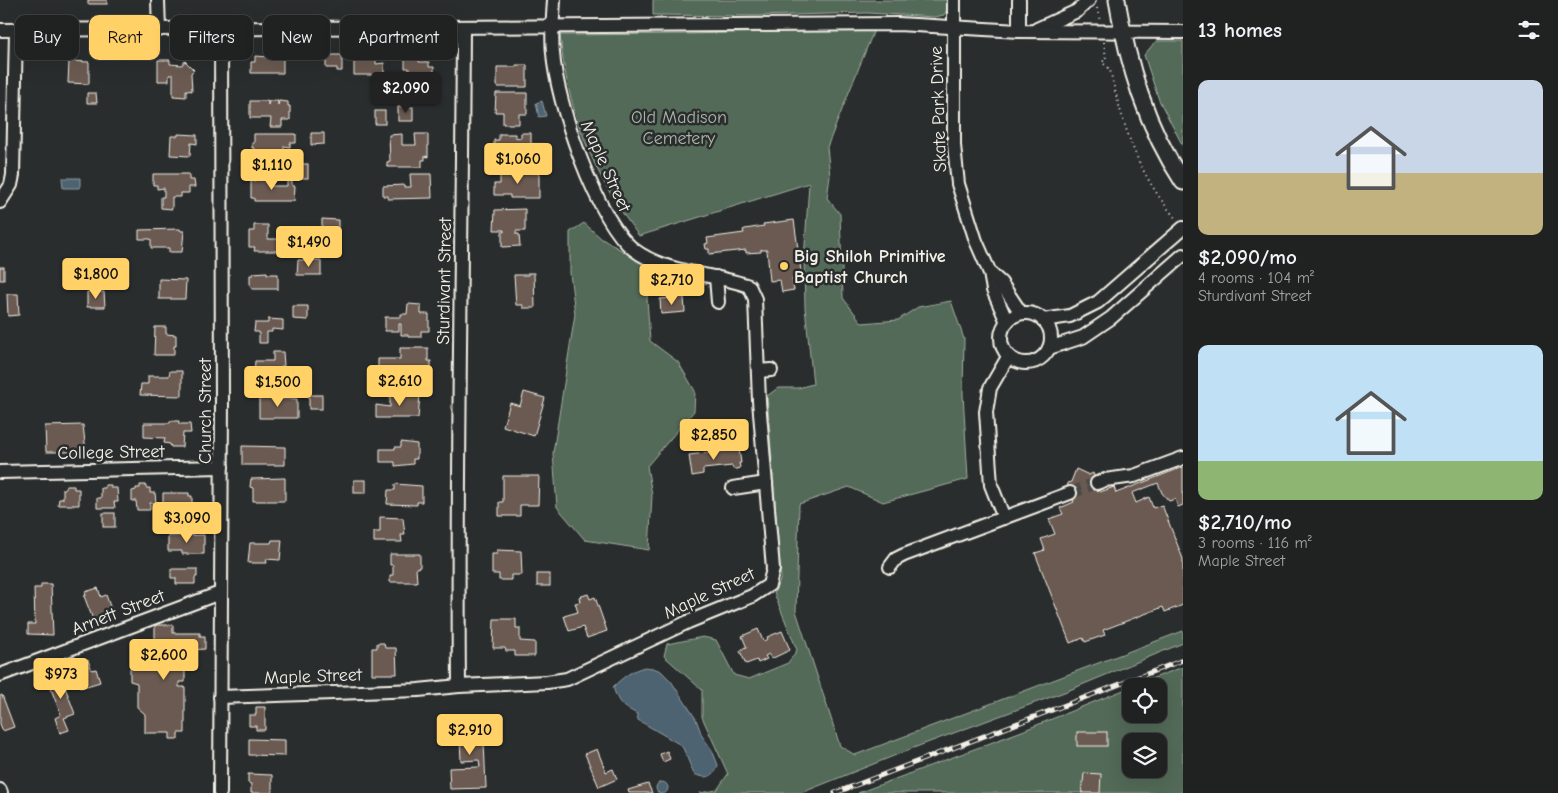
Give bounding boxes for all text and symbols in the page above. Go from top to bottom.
chip: Buy [15,15,79,60]
chip: Rent [89,15,160,60]
chip: Filters [170,15,253,60]
chip: New [263,15,330,60]
chip: Apartment [340,15,457,60]
icon: filters [1515,16,1543,44]
text: 13 homes [1198,18,1282,42]
street label: Skate Park Drive [926,45,951,173]
pin: $2,090 [365,72,447,114]
text: $2,090 [382,79,430,97]
park label: Old Madison Cemetery [631,107,727,149]
icon: home [1326,113,1416,203]
street label: Maple Street [576,117,635,216]
pin: $1,060 [477,142,559,185]
pin: $1,110 [231,148,313,191]
text: $1,060 [495,150,541,168]
text: $1,110 [252,156,292,174]
street label: Sturdivant Street [433,216,456,345]
pin: $1,490 [268,226,350,268]
text: $1,490 [287,233,331,251]
text: $2,090/mo [1198,245,1297,269]
place label: Big Shiloh Primitive Baptist Church [794,246,946,288]
pin: $1,800 [55,258,137,300]
marker: Big Shiloh Primitive Baptist Church [778,260,790,272]
pin: $2,710 [631,264,713,306]
text: $1,800 [73,265,119,283]
text: 4 rooms · 104 m² [1198,269,1314,287]
text: $2,710 [650,271,694,289]
text: Sturdivant Street [1198,287,1311,305]
street label: Church Street [195,357,216,464]
pin: $2,610 [359,364,441,407]
pin: $1,500 [237,366,319,408]
text: $2,610 [378,372,422,390]
text: $1,500 [255,373,301,391]
icon: home [1326,378,1416,468]
pin: $2,850 [673,418,755,461]
text: $2,850 [691,426,737,444]
street label: College Street [57,441,166,464]
pin: $3,090 [146,502,228,544]
text: $3,090 [163,509,211,527]
text: $2,710/mo [1198,510,1292,534]
text: 3 rooms · 116 m² [1198,534,1312,552]
text: Maple Street [1198,552,1285,570]
street label: Maple Street [660,563,759,624]
street label: Arnett Street [69,585,168,640]
pin: $2,600 [123,638,205,681]
text: $2,600 [140,646,188,664]
pin: $973 [31,658,91,700]
street label: Maple Street [264,664,363,689]
text: $973 [44,665,78,683]
map controls [1122,678,1167,778]
button: locate [1122,678,1167,723]
pin: $2,910 [429,714,511,756]
text: $2,910 [448,721,492,739]
button: layers [1122,733,1167,778]

